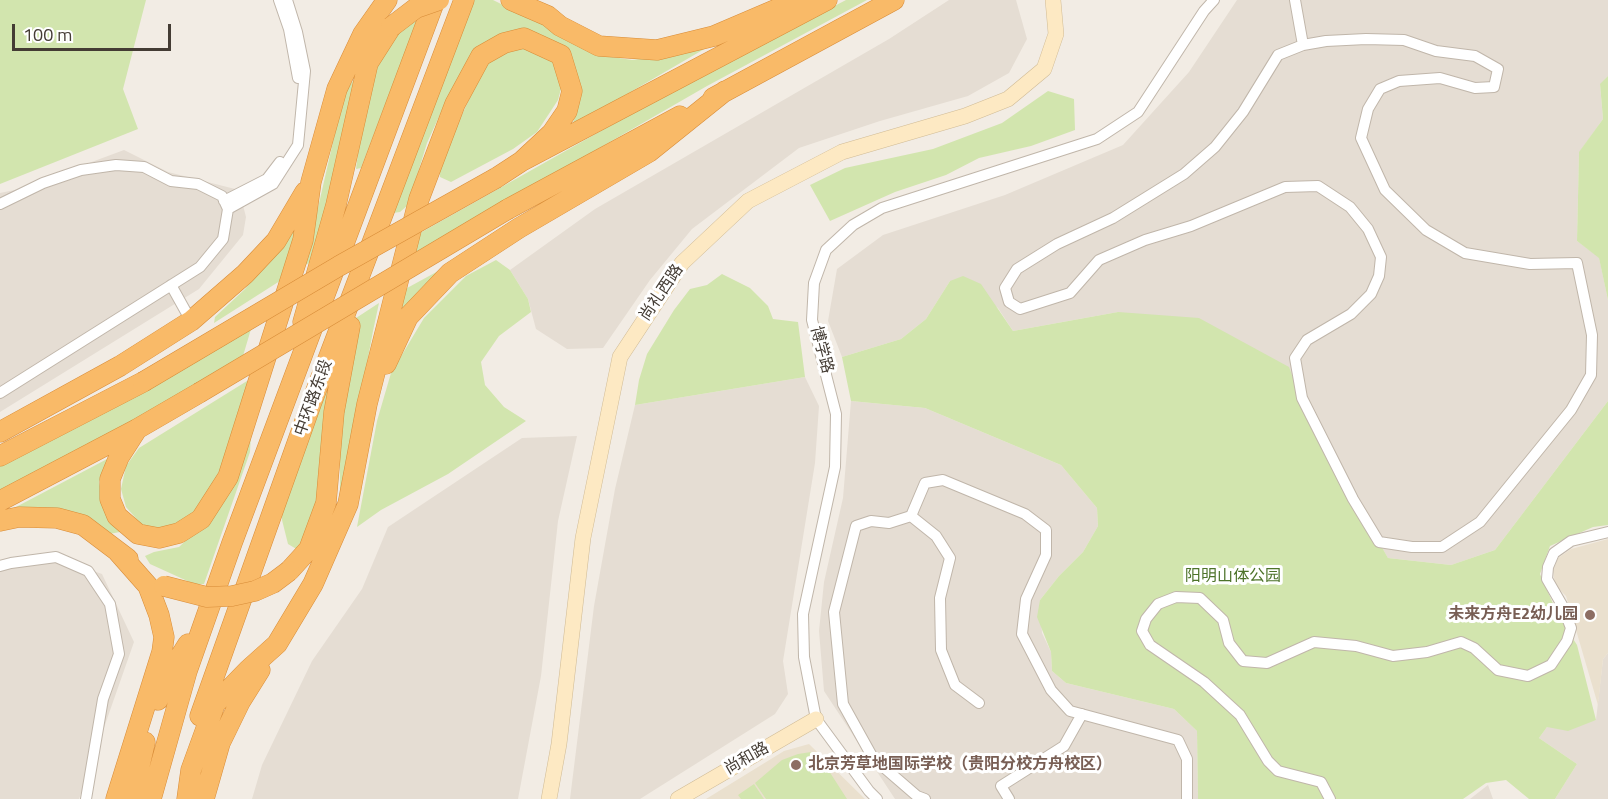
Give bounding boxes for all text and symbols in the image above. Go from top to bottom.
scale bar [15,12,174,50]
text: 100 m [23,21,72,48]
street label: 尚礼西路 [636,261,688,325]
street label: 博学路 [806,324,836,376]
street label: 中环路东段 [291,357,337,439]
park label: 阳明山体公园 [1185,567,1281,587]
place label: 未来方舟E2幼儿园 [1448,605,1578,625]
marker: 未来方舟E2幼儿园 [1583,608,1597,622]
street label: 尚和路 [721,739,773,779]
place label: 北京芳草地国际学校（贵阳分校方舟校区） [808,755,1112,775]
marker: 北京芳草地国际学校（贵阳分校方舟校区） [789,758,803,772]

